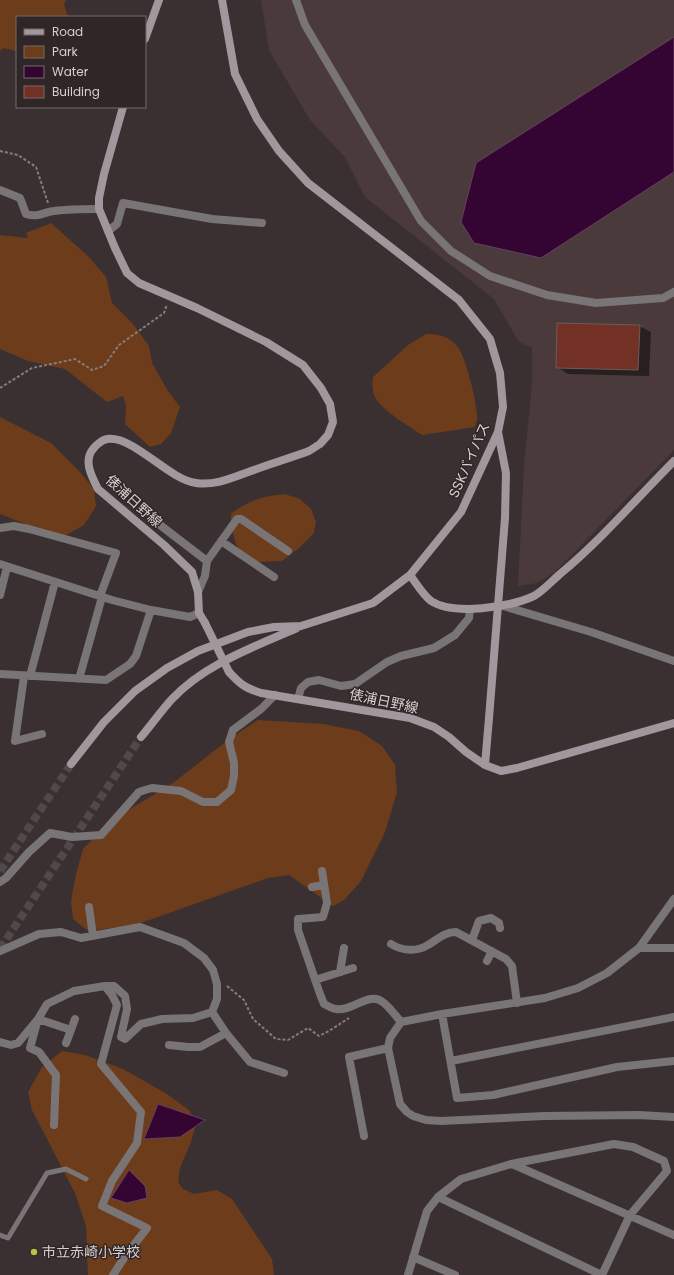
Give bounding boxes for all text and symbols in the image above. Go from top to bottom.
legend [16,16,146,108]
text: Road [52,23,83,40]
text: Park [52,43,79,60]
text: Water [52,63,89,80]
text: Building [52,83,100,100]
street label: SSKバイパス [443,419,495,501]
street label: 俵浦日野線 [101,470,167,532]
street label: 俵浦日野線 [348,684,420,718]
place label: 市立赤崎小学校 [42,1242,140,1262]
marker: 市立赤崎小学校 [29,1247,39,1257]

